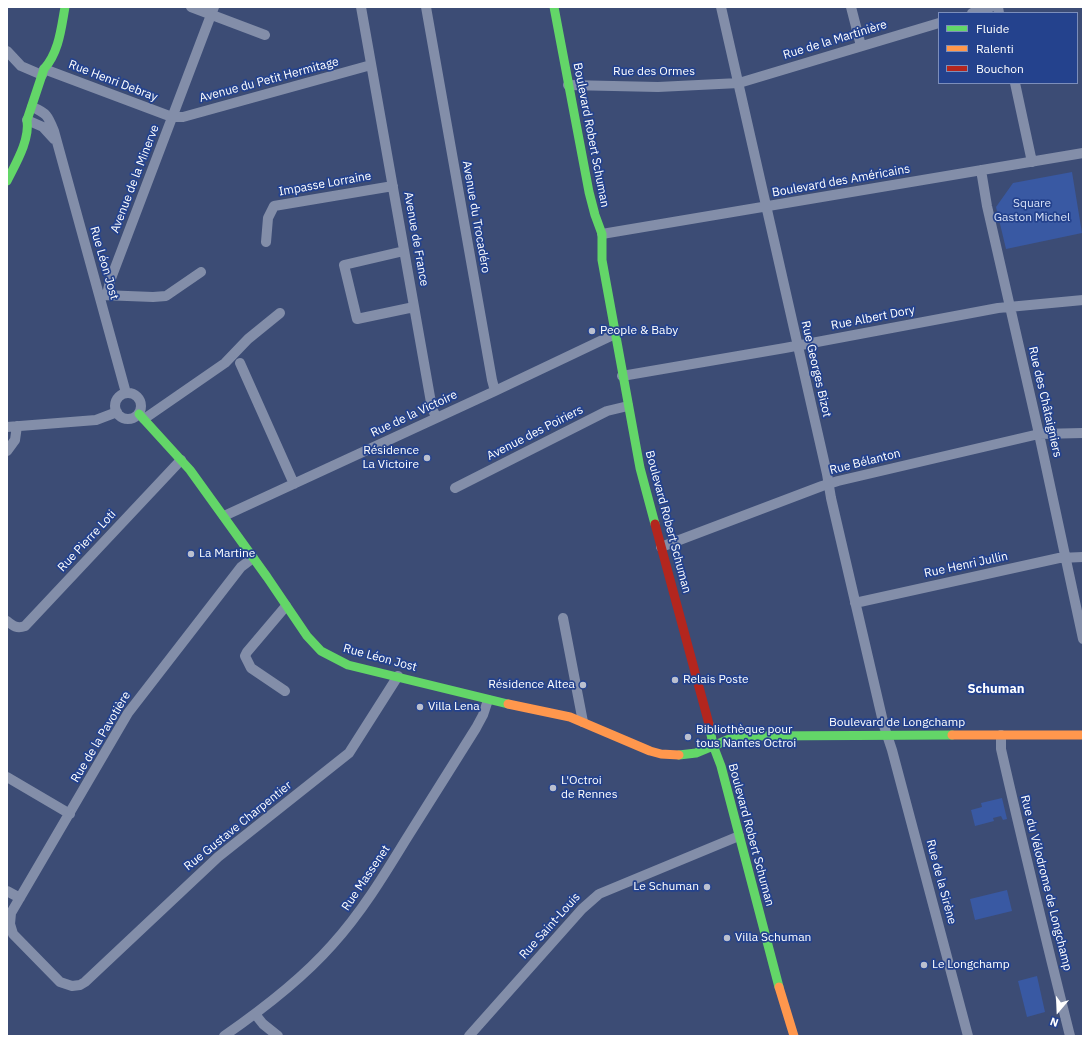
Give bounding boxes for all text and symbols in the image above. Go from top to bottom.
legend [938,12,1078,84]
street label: Rue de la Martinière [781,17,889,63]
text: Fluide [976,21,1009,36]
text: Ralenti [976,41,1014,56]
street label: Avenue du Petit Hermitage [198,54,340,106]
street label: Rue Henri Debray [66,57,160,105]
street label: Boulevard Robert Schuman [570,61,612,209]
text: Bouchon [976,61,1024,76]
street label: Rue des Ormes [613,65,695,79]
street label: Avenue de la Minerve [108,123,162,235]
street label: Avenue du Trocadéro [459,160,493,274]
street label: Boulevard des Américains [771,162,911,200]
street label: Impasse Lorraine [278,169,372,199]
street label: Avenue de France [401,191,431,287]
park label: Square Gaston Michel [994,197,1070,225]
street label: Rue Léon Jost [87,225,121,301]
street label: Rue Albert Dory [830,303,916,333]
street label: Rue Georges Bizot [798,319,834,419]
place label: People & Baby [600,324,678,338]
marker: People & Baby [587,326,597,336]
street label: Rue des Châtaigniers [1025,345,1065,459]
street label: Rue de la Victoire [368,388,460,440]
street label: Avenue des Poiriers [484,402,586,464]
place label: Résidence La Victoire [363,444,419,472]
street label: Rue Bélanton [828,446,902,478]
street label: Boulevard Robert Schuman [642,449,694,595]
marker: Résidence La Victoire [422,453,432,463]
street label: Rue Pierre Loti [55,507,119,575]
place label: La Martine [199,547,255,561]
marker: La Martine [186,549,196,559]
street label: Rue Henri Jullin [923,549,1009,581]
street label: Rue Léon Jost [342,641,418,675]
place label: Relais Poste [683,673,749,687]
marker: Relais Poste [670,675,680,685]
place label: Résidence Altea [488,678,575,692]
marker: Résidence Altea [578,680,588,690]
district label: Schuman [967,681,1025,697]
street label: Rue de la Pavotière [68,689,134,785]
place label: Villa Lena [428,700,480,714]
marker: Villa Lena [415,702,425,712]
street label: Boulevard de Longchamp [829,716,965,730]
place label: Bibliothèque pour tous Nantes Octroi [696,723,796,751]
marker: Bibliothèque pour tous Nantes Octroi [683,732,693,742]
street label: Boulevard Robert Schuman [725,762,777,908]
place label: L'Octroi de Rennes [561,774,618,802]
street label: Rue Gustave Charpentier [181,778,295,874]
marker: L'Octroi de Rennes [548,783,558,793]
street label: Rue du Vélodrome de Longchamp [1017,794,1075,972]
street label: Rue de la Sirène [923,838,959,926]
street label: Rue Massenet [339,843,393,913]
place label: Le Schuman [633,880,699,894]
marker: Le Schuman [702,882,712,892]
street label: Rue Saint-Louis [516,890,584,962]
place label: Villa Schuman [735,931,811,945]
marker: Villa Schuman [722,933,732,943]
place label: Le Longchamp [932,958,1010,972]
marker: Le Longchamp [919,960,929,970]
north arrow [1038,991,1078,1031]
text: N [1048,1014,1060,1030]

